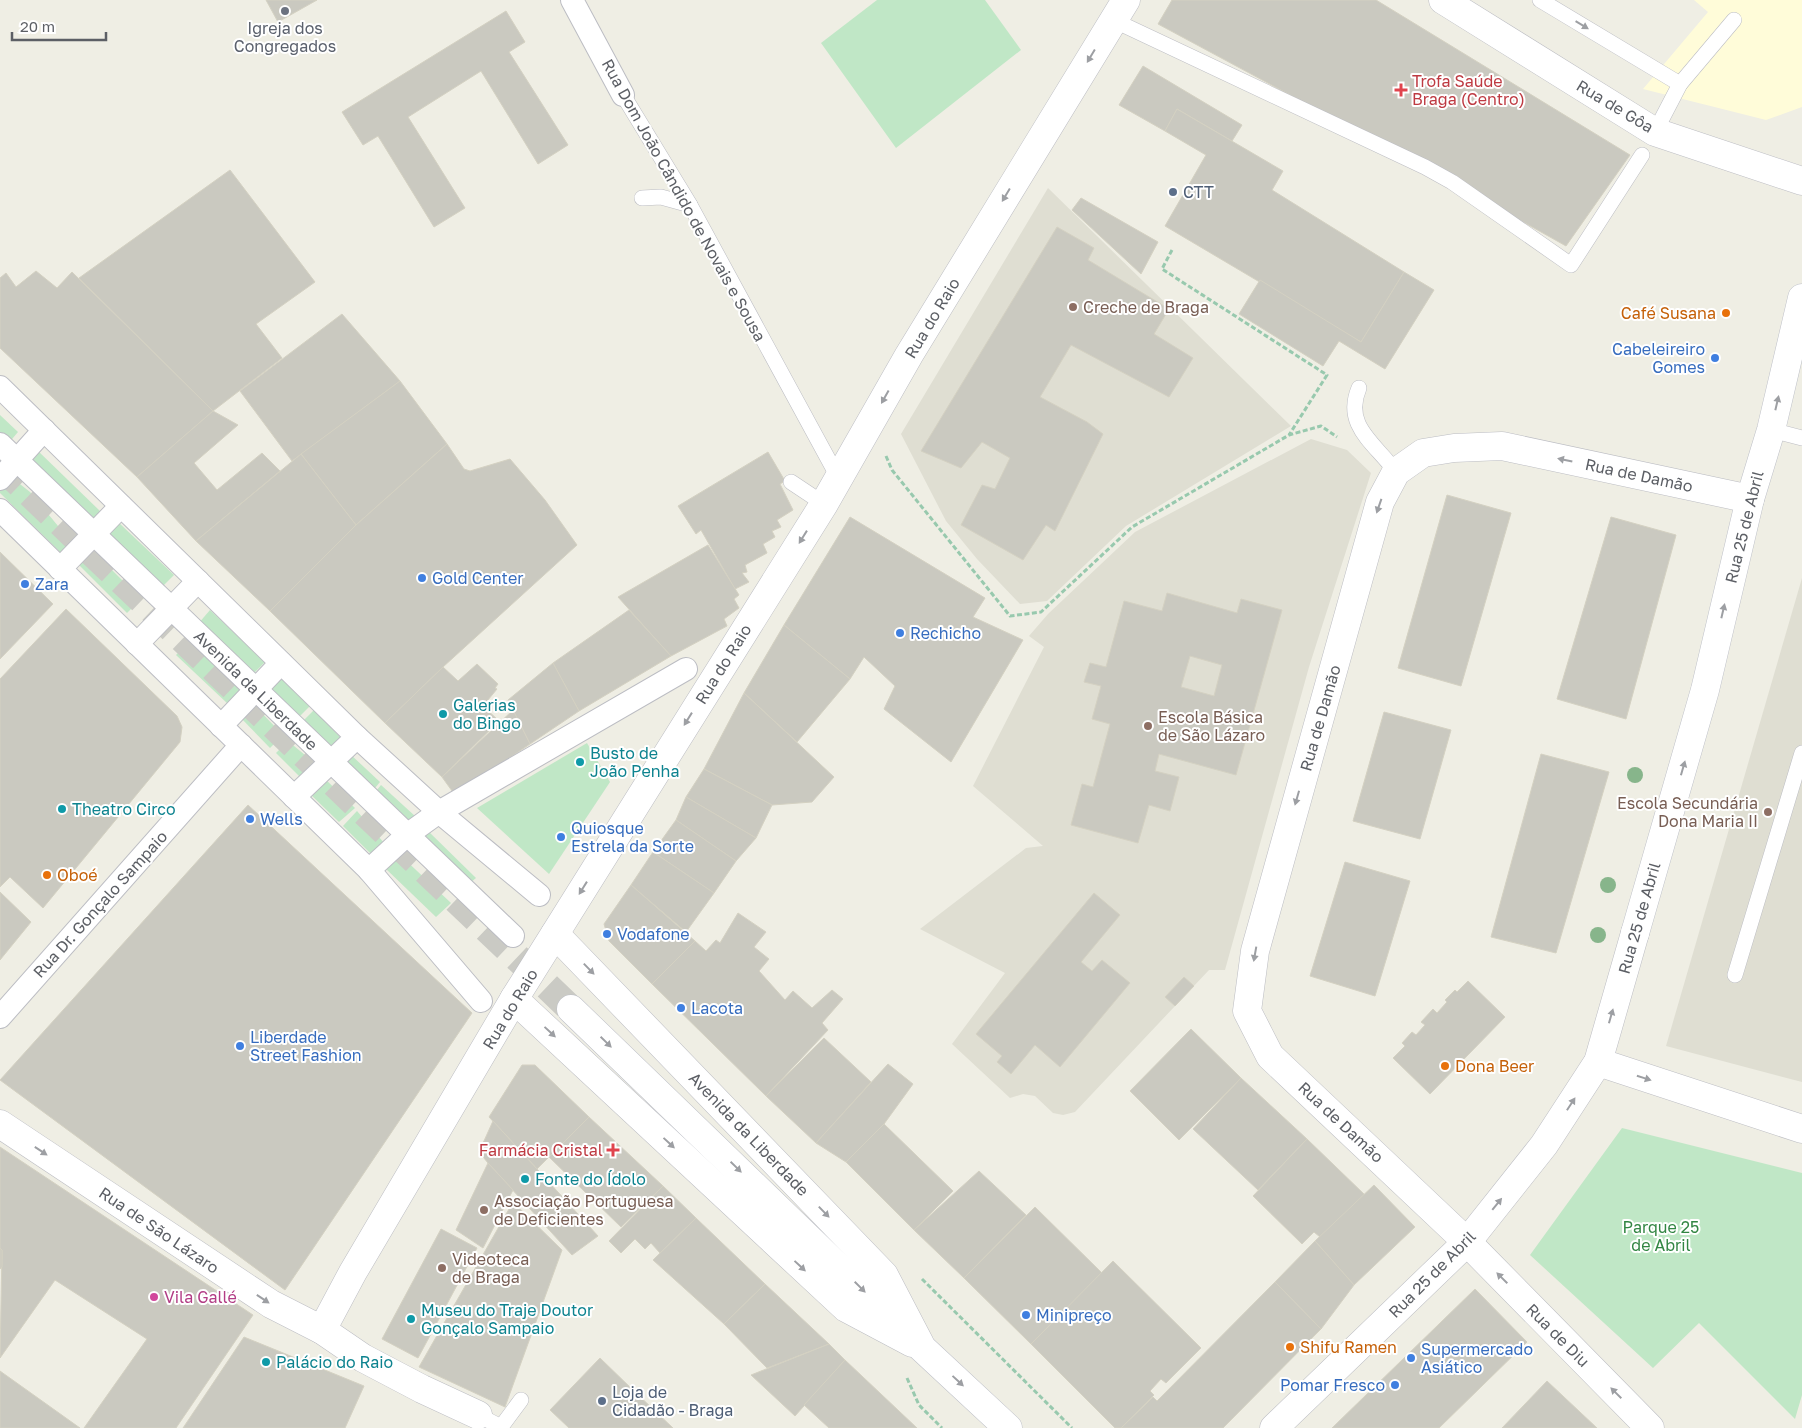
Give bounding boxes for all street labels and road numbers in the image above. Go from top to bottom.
street label: Rua Dom João Cândido de Novais e Sousa [598,55,770,345]
street label: Rua de Gôa [1573,75,1657,137]
street label: Rua do Raio [900,274,964,362]
street label: Rua de Damão [1583,454,1695,496]
street label: Rua 25 de Abril [1720,469,1768,585]
street label: Rua do Raio [691,620,755,708]
street label: Avenida da Liberdade [190,626,322,754]
street label: Rua de Damão [1295,663,1345,773]
street label: Rua Dr. Gonçalo Sampaio [29,826,171,982]
street label: Rua 25 de Abril [1614,860,1664,976]
street label: Rua do Raio [478,965,542,1053]
street label: Avenida da Liberdade [685,1068,813,1200]
street label: Rua de Damão [1294,1077,1388,1167]
street label: Rua de São Lázaro [95,1182,223,1278]
street label: Rua 25 de Abril [1384,1226,1480,1322]
street label: Rua de Diu [1522,1299,1594,1371]

